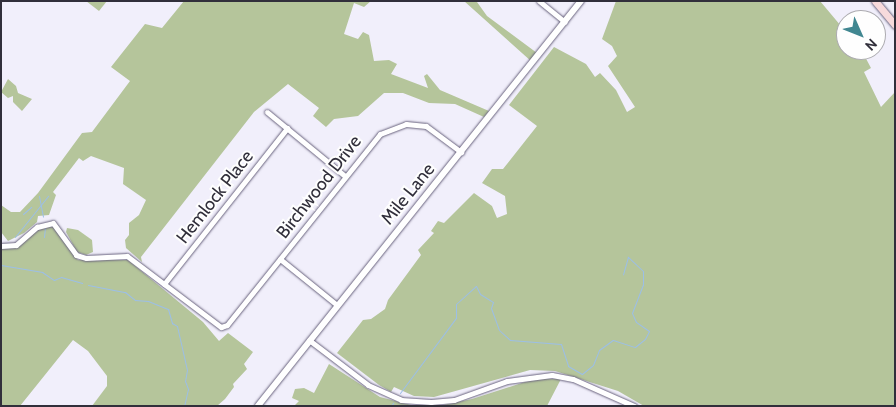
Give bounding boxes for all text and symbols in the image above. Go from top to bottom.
north arrow [836,10,886,60]
text: N [861,35,881,55]
street label: Birchwood Drive [272,131,366,243]
street label: Hemlock Place [172,146,258,248]
street label: Mile Lane [377,159,439,229]

